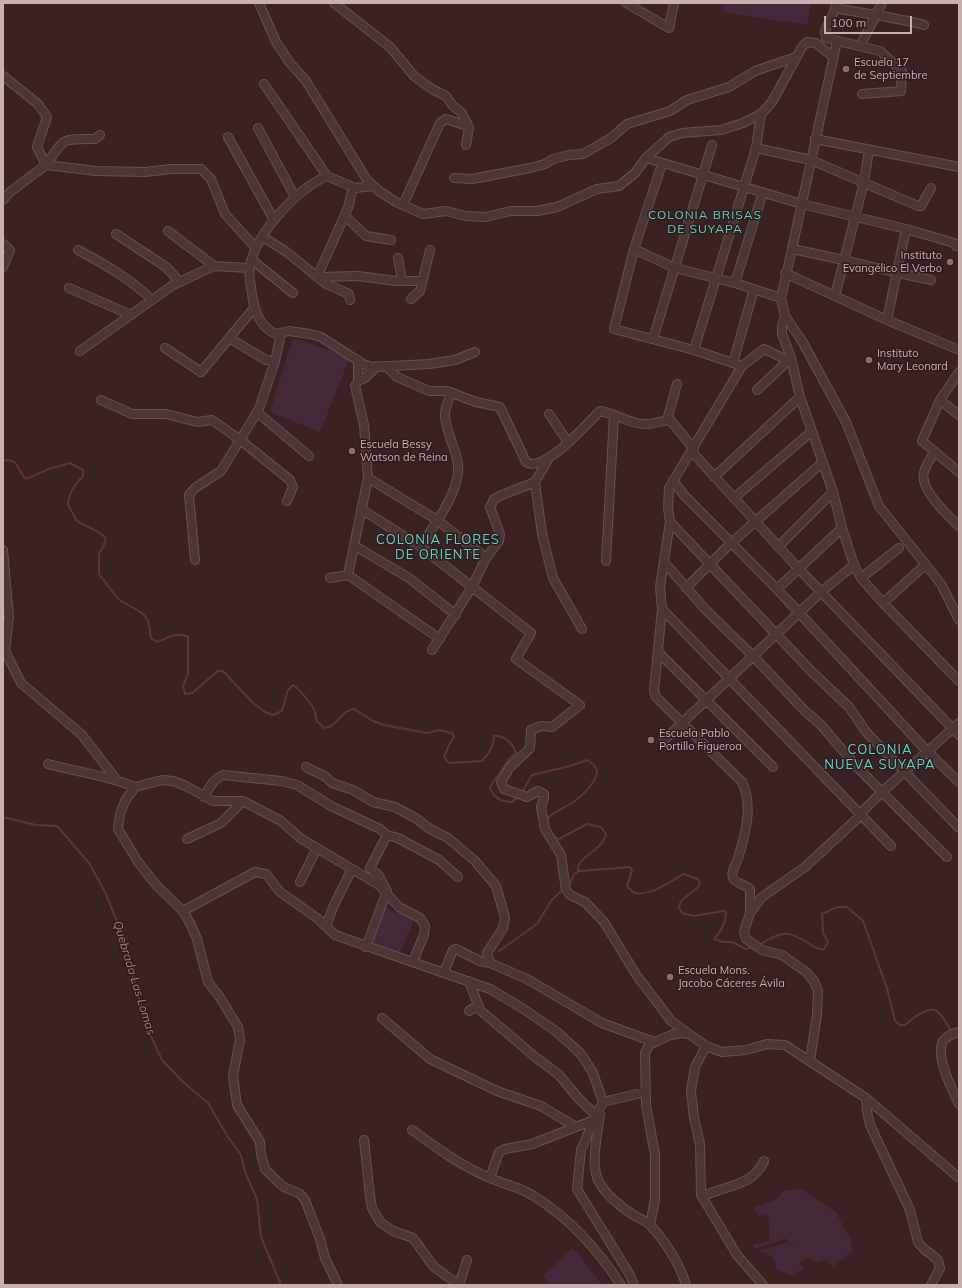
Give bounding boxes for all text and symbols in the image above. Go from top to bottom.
scale bar [826,8,914,34]
text: 100 m [831,15,866,30]
place label: Escuela 17 de Septiembre [854,56,927,82]
marker: Escuela 17 de Septiembre [841,64,851,74]
district label: COLONIA BRISAS DE SUYAPA [648,208,762,236]
place label: Instituto Evangélico El Verbo [843,249,942,275]
marker: Instituto Evangélico El Verbo [945,257,955,267]
place label: Instituto Mary Leonard [877,347,948,373]
marker: Instituto Mary Leonard [864,355,874,365]
place label: Escuela Bessy Watson de Reina [360,438,448,464]
marker: Escuela Bessy Watson de Reina [347,446,357,456]
district label: COLONIA FLORES DE ORIENTE [376,532,500,563]
place label: Escuela Pablo Portillo Figueroa [659,727,742,753]
marker: Escuela Pablo Portillo Figueroa [646,735,656,745]
district label: COLONIA NUEVA SUYAPA [824,742,936,773]
water label: Quebrada Las Lomas [110,919,158,1037]
place label: Escuela Mons. Jacobo Cáceres Ávila [678,964,785,990]
marker: Escuela Mons. Jacobo Cáceres Ávila [665,972,675,982]

